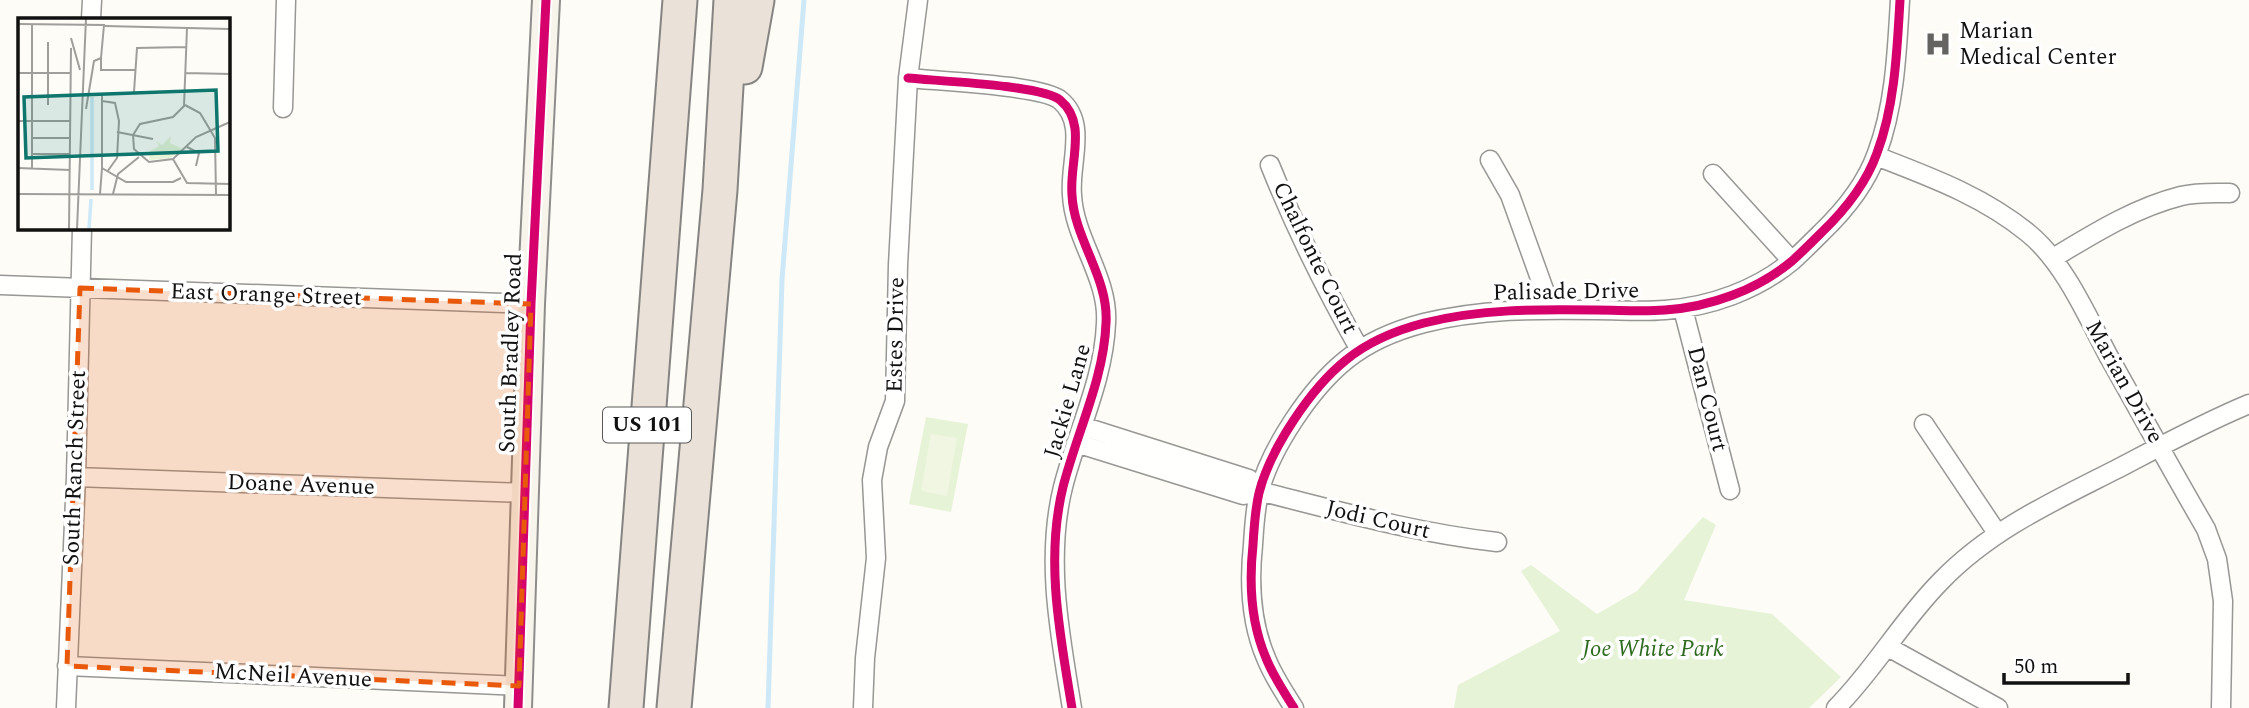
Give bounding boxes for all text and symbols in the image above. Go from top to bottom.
place label: Marian Medical Center [1959,14,2117,75]
inset map [18,18,229,229]
hospital icon: Marian Medical Center [1923,29,1953,59]
street label: Chalfonte Court [1263,176,1367,340]
street label: South Bradley Road [490,252,532,454]
street label: Palisade Drive [1492,273,1640,311]
street label: East Orange Street [170,274,362,316]
street label: Estes Drive [877,277,915,393]
street label: Marian Drive [2076,314,2172,450]
street label: Jackie Lane [1035,340,1101,462]
street label: Dan Court [1677,343,1737,455]
street label: South Ranch Street [54,370,96,566]
road number: US 101 [603,408,691,442]
street label: Doane Avenue [227,465,375,505]
street label: Jodi Court [1322,491,1434,549]
park label: Joe White Park [1580,632,1724,667]
scale bar [2004,642,2128,686]
text: 50 m [2014,651,2058,683]
street label: McNeil Avenue [213,654,373,698]

